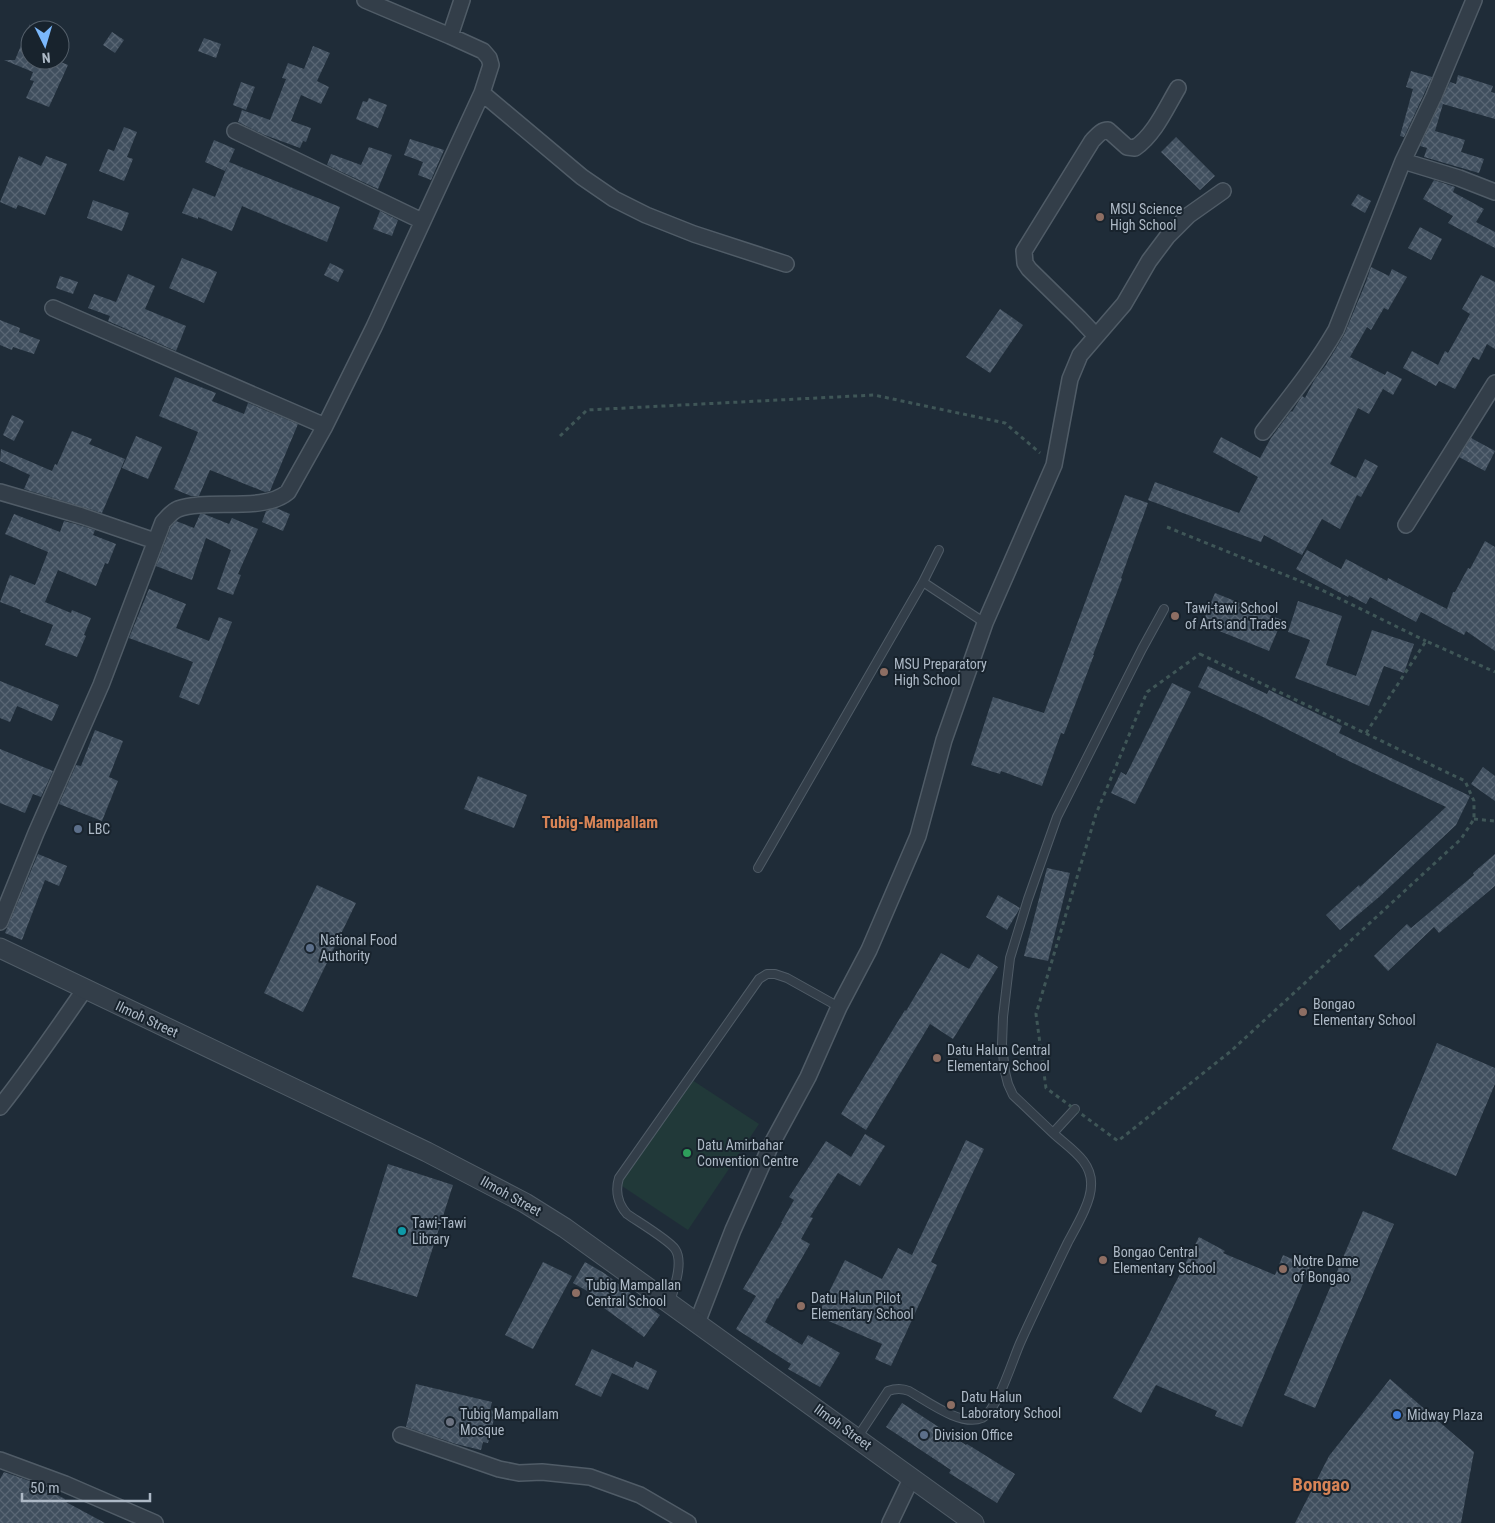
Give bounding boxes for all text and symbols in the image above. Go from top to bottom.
north arrow [20,20,70,70]
text: N [41,50,51,66]
place label: MSU Science High School [1110,201,1183,233]
marker: MSU Science High School [1094,211,1106,223]
place label: Tawi-tawi School of Arts and Trades [1185,600,1287,632]
marker: Tawi-tawi School of Arts and Trades [1169,610,1181,622]
place label: MSU Preparatory High School [894,656,987,688]
marker: MSU Preparatory High School [878,666,890,678]
district label: Tubig-Mampallam [542,813,658,832]
place label: LBC [88,821,110,837]
marker: LBC [72,823,84,835]
place label: National Food Authority [320,932,397,964]
marker: National Food Authority [304,942,316,954]
place label: Bongao Elementary School [1313,996,1416,1028]
street label: Ilmoh Street [113,998,181,1040]
marker: Bongao Elementary School [1297,1006,1309,1018]
place label: Datu Halun Central Elementary School [947,1042,1051,1074]
marker: Datu Halun Central Elementary School [931,1052,943,1064]
place label: Datu Amirbahar Convention Centre [697,1137,799,1169]
marker: Datu Amirbahar Convention Centre [681,1147,693,1159]
street label: Ilmoh Street [478,1173,544,1219]
place label: Tawi-Tawi Library [412,1215,467,1247]
marker: Tawi-Tawi Library [396,1225,408,1237]
place label: Bongao Central Elementary School [1113,1244,1216,1276]
place label: Notre Dame of Bongao [1293,1253,1359,1285]
marker: Bongao Central Elementary School [1097,1254,1109,1266]
marker: Notre Dame of Bongao [1277,1263,1289,1275]
place label: Tubig Mampallan Central School [586,1277,681,1309]
marker: Tubig Mampallan Central School [570,1287,582,1299]
place label: Datu Halun Pilot Elementary School [811,1290,914,1322]
marker: Datu Halun Pilot Elementary School [795,1300,807,1312]
place label: Datu Halun Laboratory School [961,1389,1061,1421]
marker: Datu Halun Laboratory School [945,1399,957,1411]
street label: Ilmoh Street [811,1401,875,1453]
place label: Tubig Mampallam Mosque [460,1406,559,1438]
place label: Midway Plaza [1407,1407,1483,1423]
marker: Midway Plaza [1391,1409,1403,1421]
marker: Tubig Mampallam Mosque [444,1416,456,1428]
place label: Division Office [934,1427,1013,1443]
marker: Division Office [918,1429,930,1441]
scale bar [22,1470,150,1502]
district label: Bongao [1292,1473,1350,1496]
text: 50 m [30,1479,60,1497]

